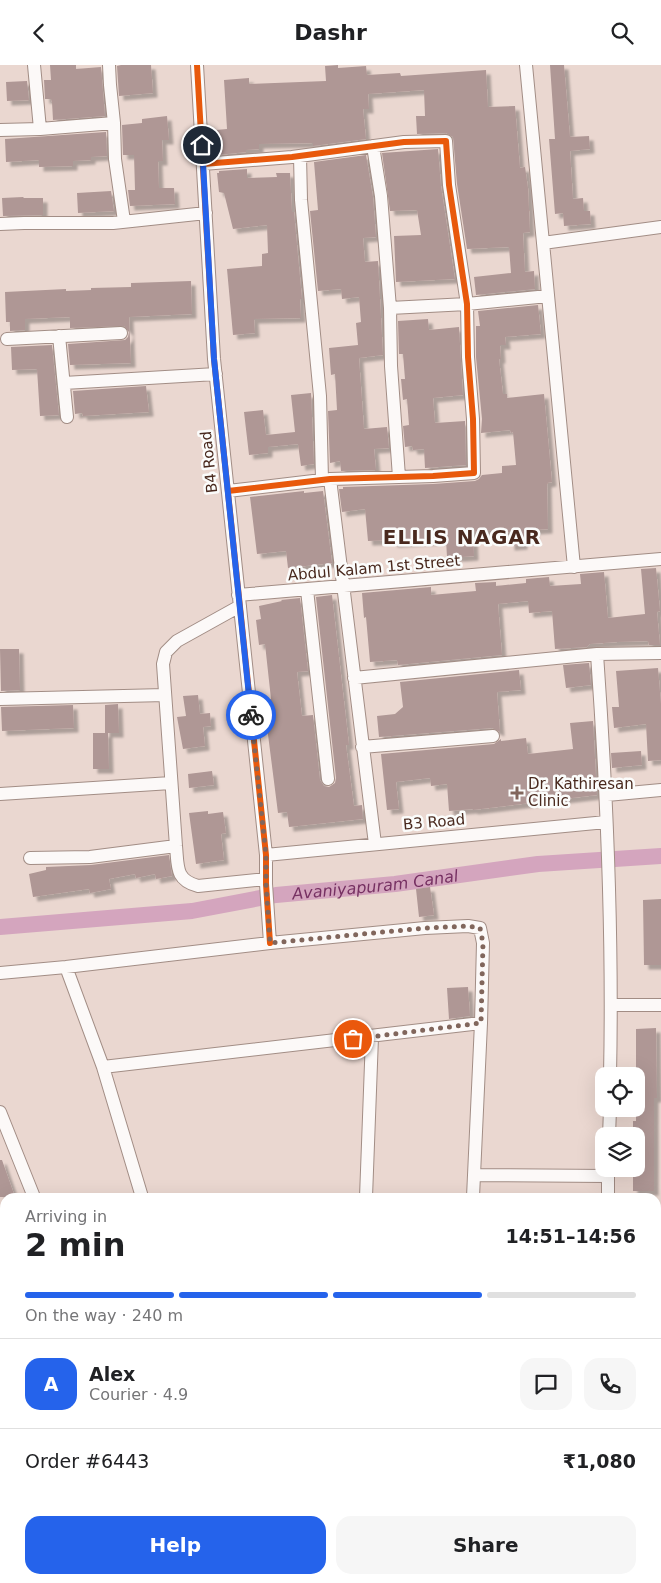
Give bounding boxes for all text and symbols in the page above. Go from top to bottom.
icon: back [25,19,53,47]
icon: search [608,19,636,47]
text: Dashr [294,20,367,45]
pin [181,124,223,166]
icon: home [188,131,216,159]
street label: B4 Road [197,430,221,494]
district label: ELLIS NAGAR [383,525,541,549]
street label: Abdul Kalam 1st Street [287,551,461,584]
courier [226,690,276,740]
icon: bike [237,701,265,729]
place label: Dr. Kathiresan Clinic [528,775,634,810]
marker: Dr. Kathiresan Clinic [510,786,524,800]
street label: B3 Road [402,810,466,834]
water label: Avaniyapuram Canal [290,866,460,904]
pin [332,1018,374,1060]
icon: bag [339,1025,367,1053]
map controls [595,1067,645,1177]
button: locate [595,1067,645,1117]
button: layers [595,1127,645,1177]
text: Arriving in [25,1207,107,1226]
text: 14:51–14:56 [506,1225,636,1247]
text: 2 min [25,1226,126,1264]
text: On the way · 240 m [25,1306,183,1325]
button: chat [520,1358,572,1410]
button: phone [584,1358,636,1410]
text: Alex [89,1363,135,1385]
text: A [44,1373,58,1395]
text: Courier · 4.9 [89,1385,188,1404]
text: Order #6443 [25,1450,149,1472]
text: ₹1,080 [563,1450,636,1472]
button: Help [25,1516,326,1574]
button: Share [336,1516,636,1574]

